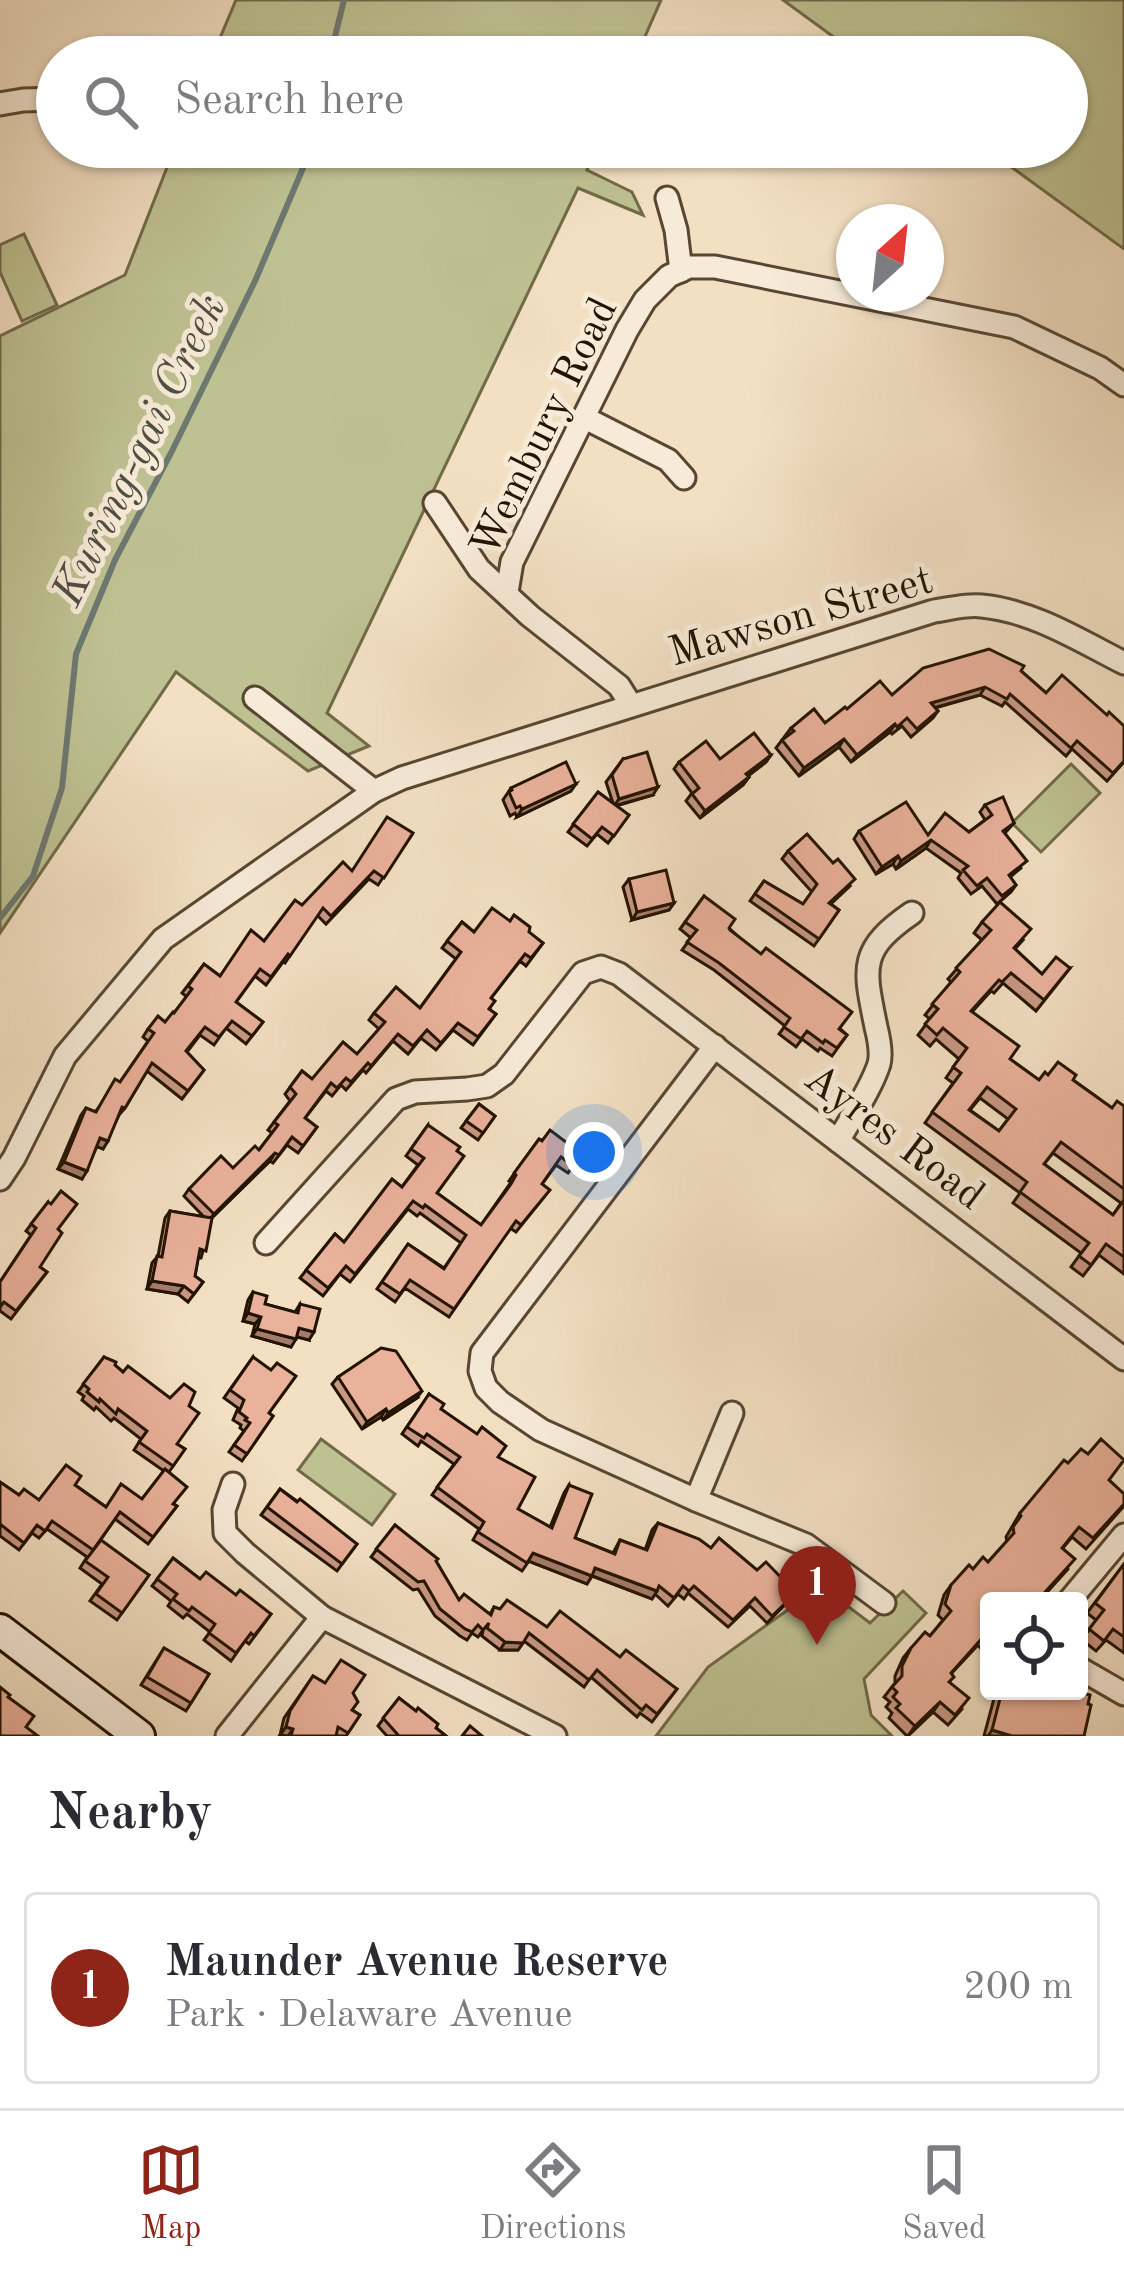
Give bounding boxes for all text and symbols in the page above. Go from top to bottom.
search box [36,36,1088,168]
icon: search [78,69,144,135]
text: Search here [174,79,404,124]
north arrow [836,204,944,312]
water label: Kuring-gai Creek [45,288,236,615]
street label: Wembury Road [465,292,626,564]
street label: Mawson Street [664,560,938,676]
street label: Ayres Road [796,1057,991,1219]
your location [564,1122,624,1182]
pin: 1 [778,1546,856,1645]
map controls [980,1592,1088,1700]
button: locate [980,1592,1088,1700]
text: Nearby [48,1789,213,1840]
text: Maunder Avenue Reserve [165,1941,668,1986]
text: 1 [79,1968,101,2007]
text: 200 m [963,1968,1073,2007]
text: Park · Delaware Avenue [165,1996,572,2035]
tab: Map [138,2137,204,2250]
tab: Directions [480,2137,626,2250]
tab: Saved [902,2137,986,2250]

